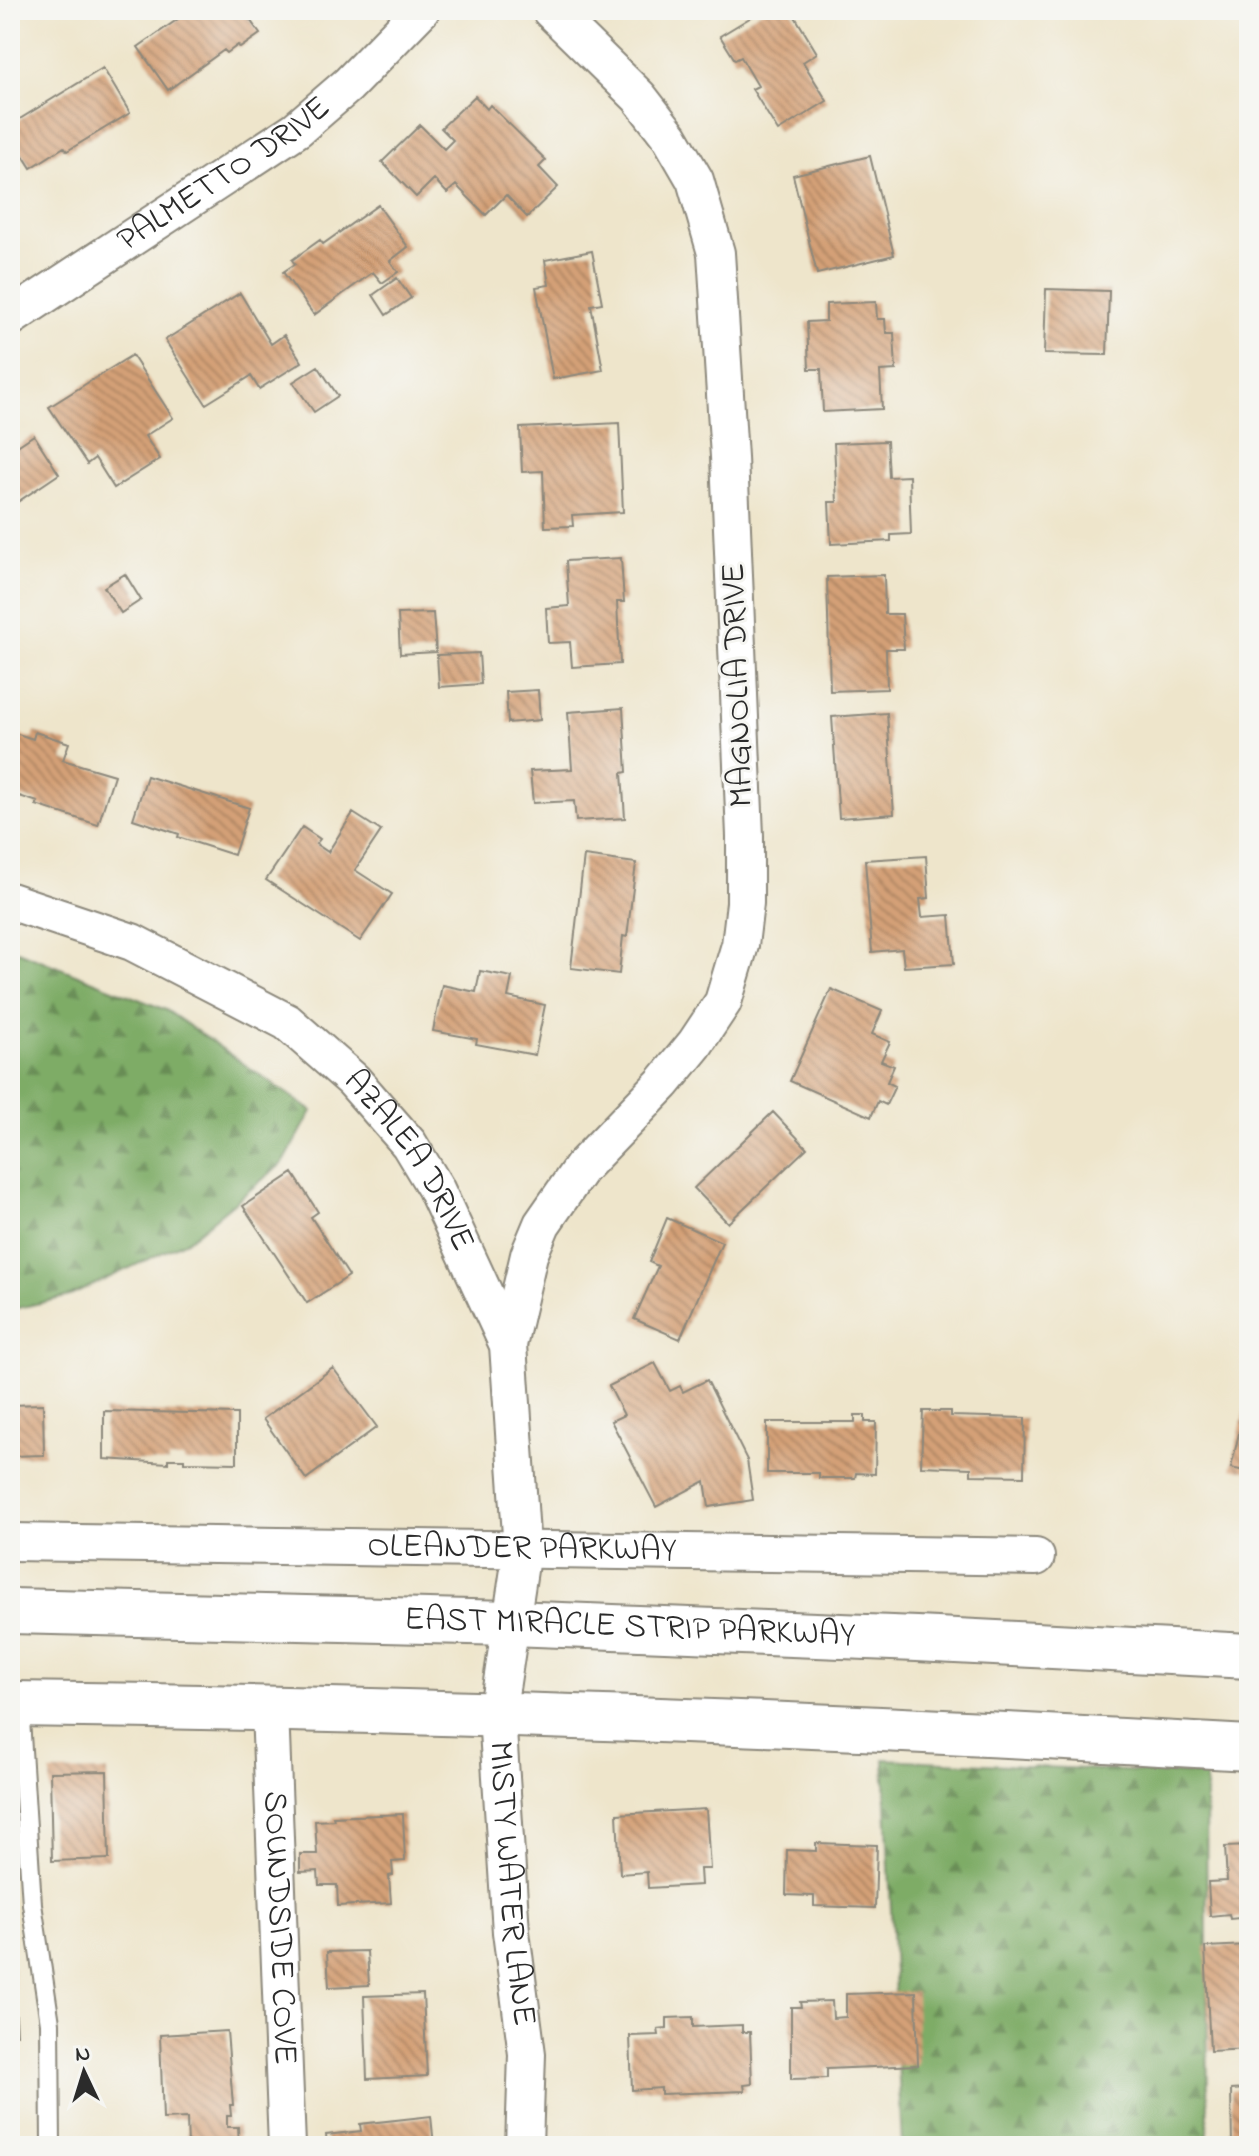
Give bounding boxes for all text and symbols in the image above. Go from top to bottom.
street label: PALMETTO DRIVE [108,85,343,265]
street label: MAGNOLIA DRIVE [710,562,768,808]
street label: AZALEA DRIVE [330,1059,487,1260]
street label: OLEANDER PARKWAY [367,1522,677,1577]
street label: EAST MIRACLE STRIP PARKWAY [404,1595,857,1662]
street label: MISTY WATER LANE [474,1740,548,2029]
street label: SOUNDSIDE COVE [248,1790,309,2066]
north arrow [44,2032,124,2112]
text: N [74,2039,91,2072]

